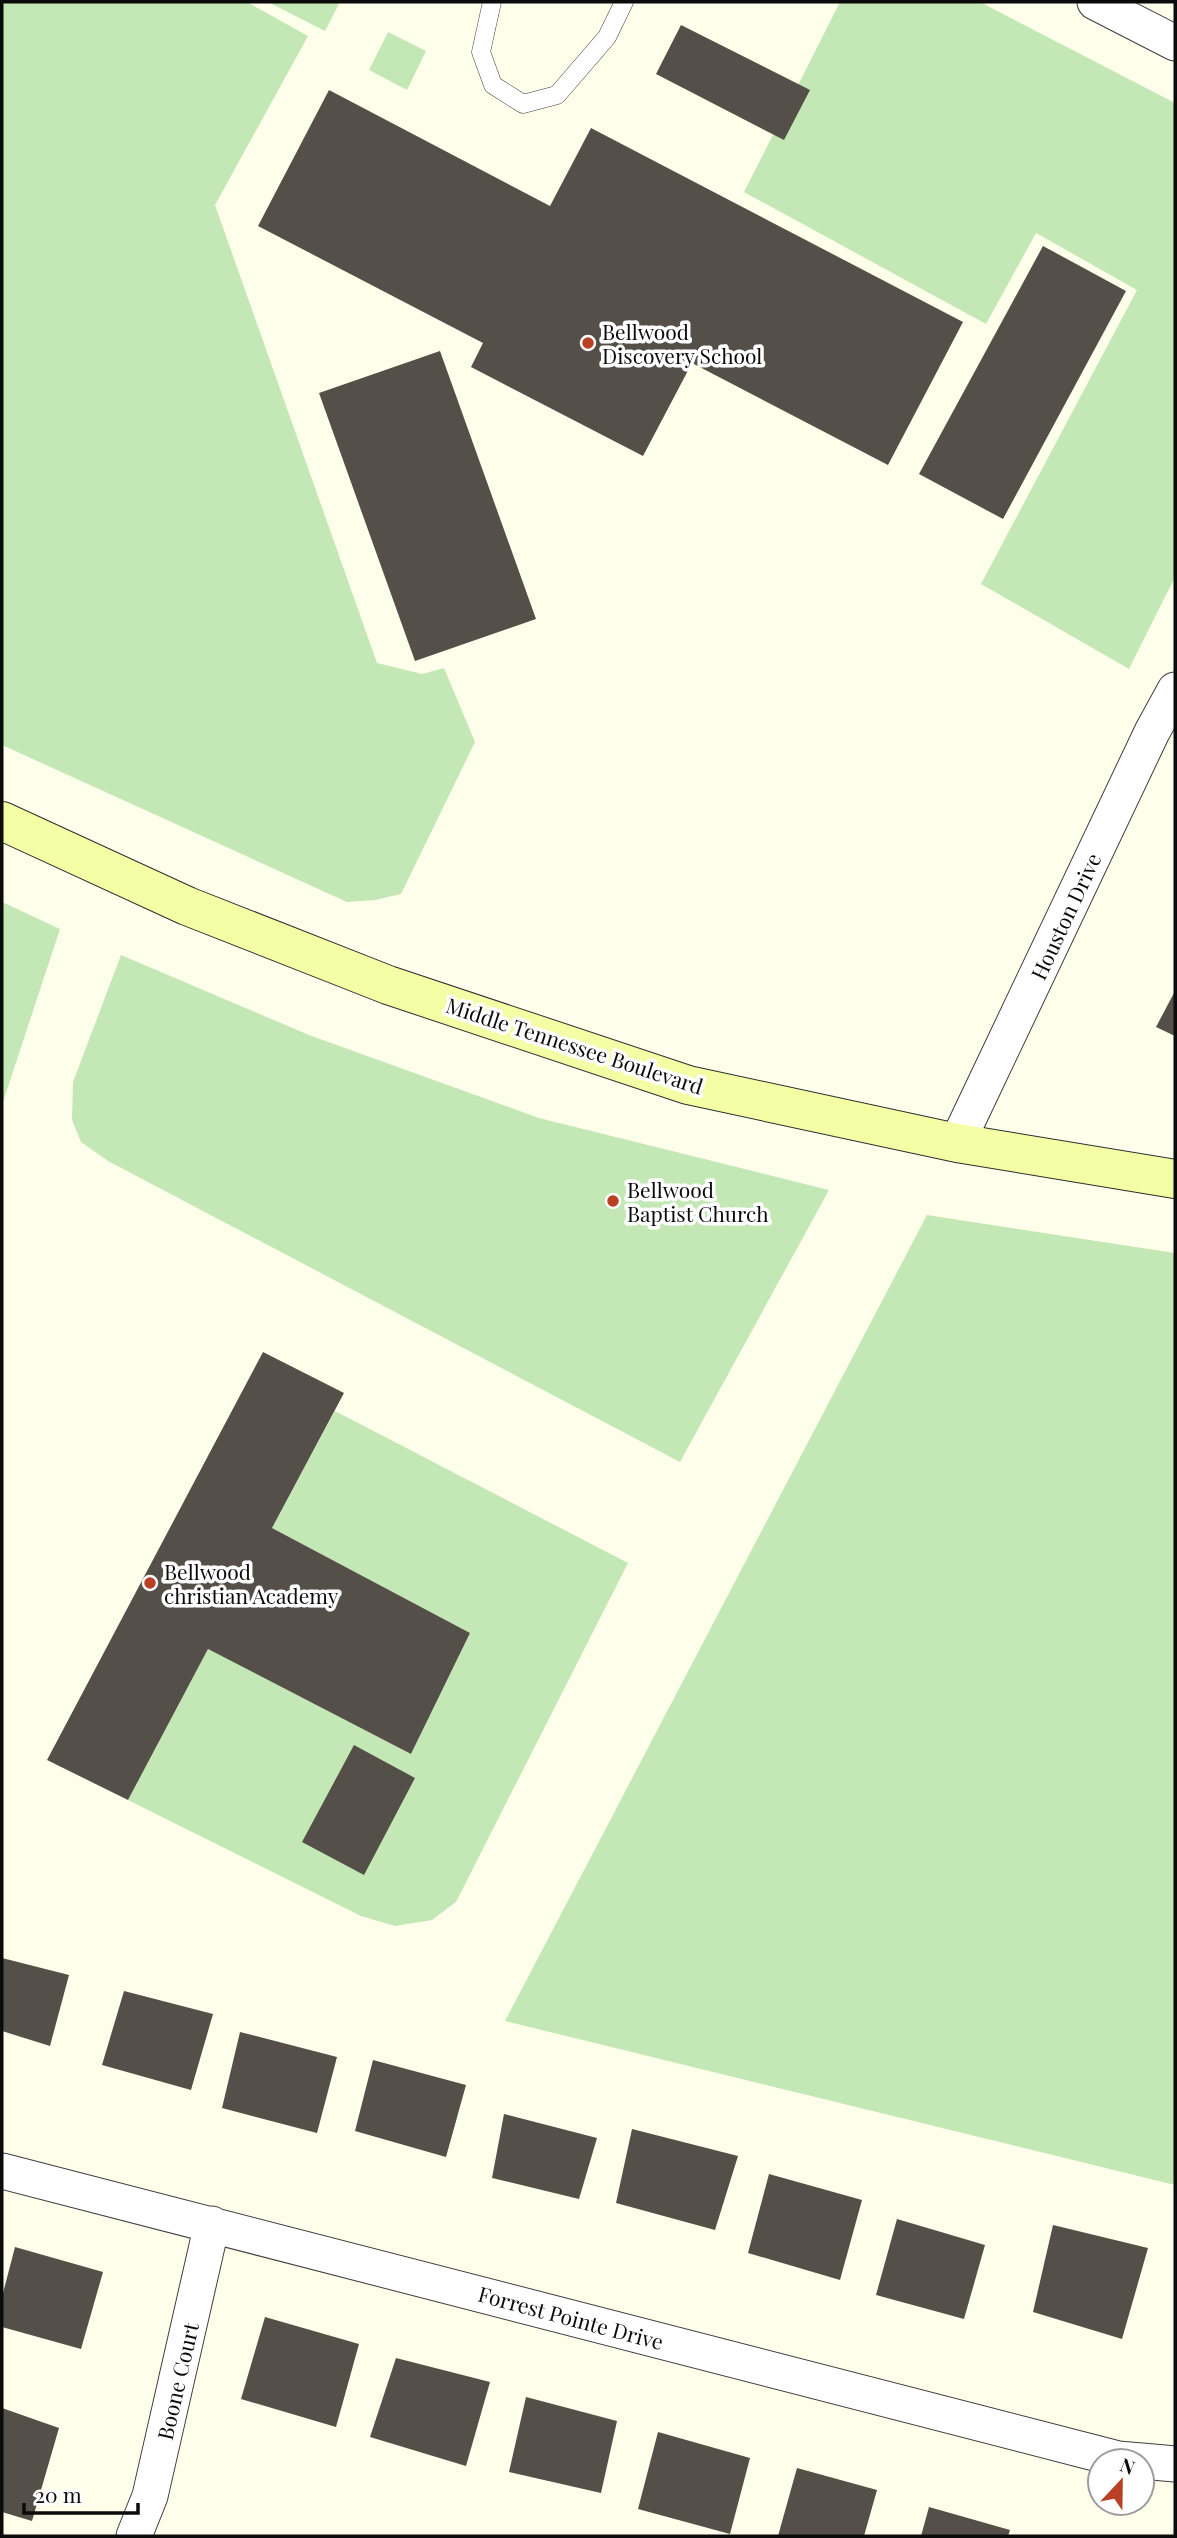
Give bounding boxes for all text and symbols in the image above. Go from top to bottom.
place label: Bellwood Discovery School [602,317,762,369]
marker: Bellwood Discovery School [580,335,596,351]
street label: Houston Drive [1023,848,1107,984]
street label: Middle Tennessee Boulevard [443,990,707,1100]
place label: Bellwood Baptist Church [627,1175,769,1227]
marker: Bellwood Baptist Church [605,1193,621,1209]
place label: Bellwood christian Academy [164,1557,339,1609]
marker: Bellwood christian Academy [142,1575,158,1591]
street label: Forrest Pointe Drive [475,2279,667,2355]
street label: Boone Court [150,2319,204,2442]
north arrow [1086,2447,1156,2517]
text: N [1117,2451,1139,2480]
scale bar [24,2472,138,2516]
text: 20 m [35,2480,82,2508]

